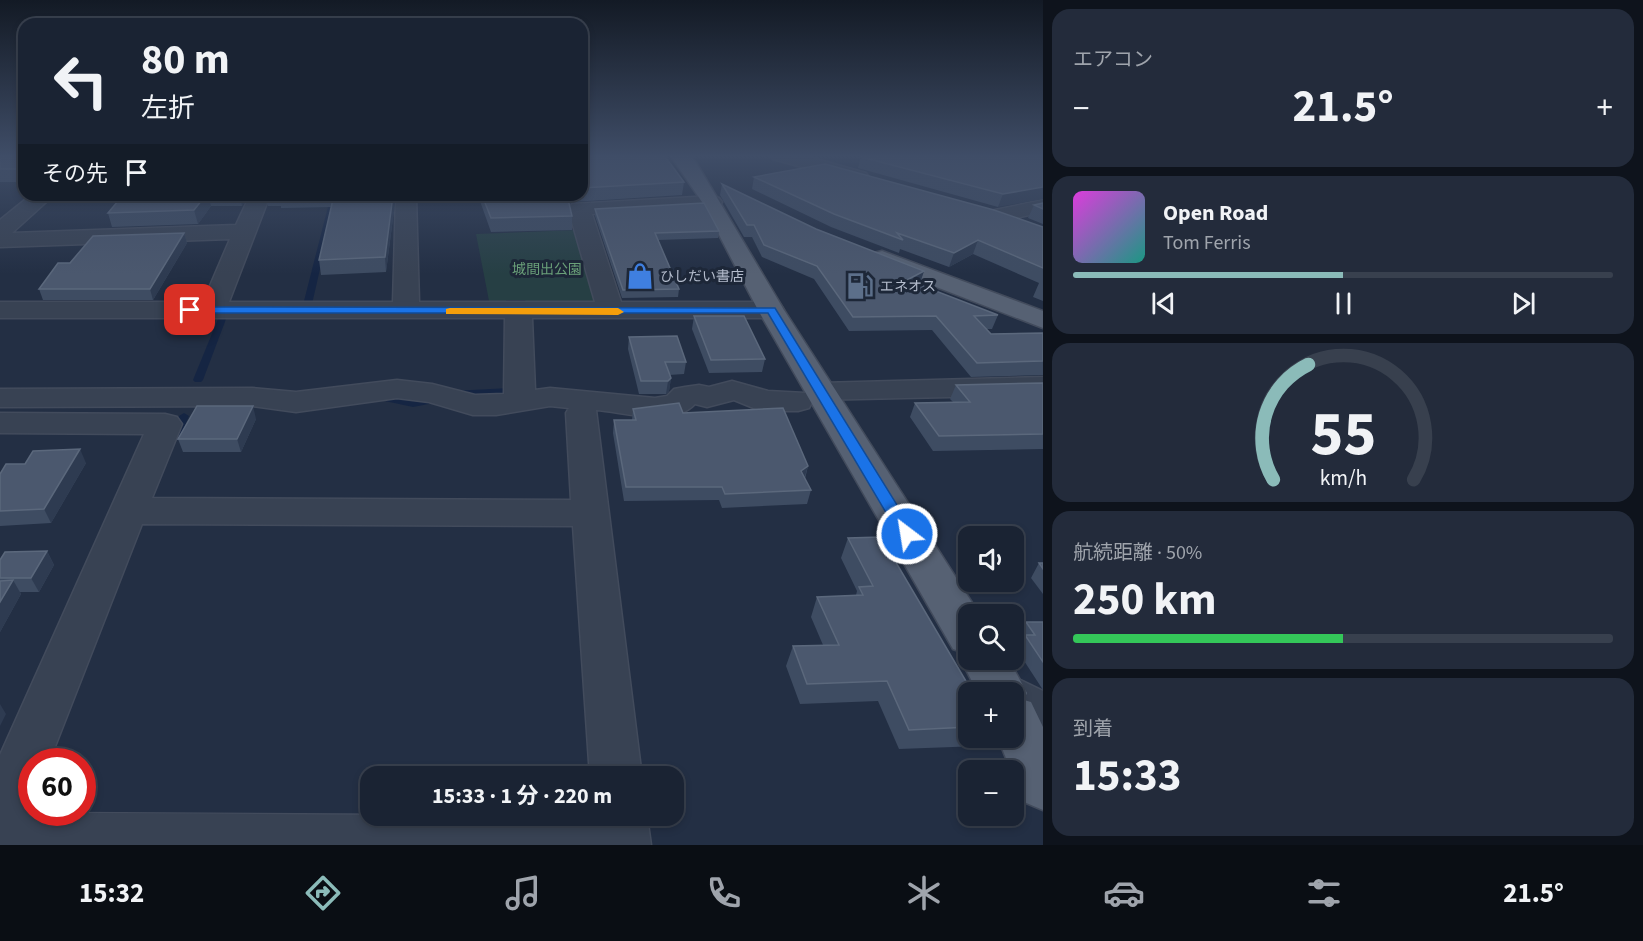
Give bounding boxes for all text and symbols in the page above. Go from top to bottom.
text: 80 m [141,30,230,90]
icon: left [42,42,120,120]
text: エアコン [1073,46,1153,74]
text: 21.5° [1292,75,1394,139]
text: − [1073,85,1089,132]
text: + [1597,85,1613,132]
text: 左折 [141,89,195,128]
icon: arrive [120,156,153,189]
text: その先 [42,158,108,190]
text: Open Road [1163,197,1268,229]
text: Tom Ferris [1163,229,1251,257]
park label: 城間出公園 [512,260,582,280]
shop icon: ひしだい書店 [625,261,655,291]
place label: ひしだい書店 [660,267,744,287]
fuel station icon: エネオス [845,271,875,301]
place label: エネオス [880,277,936,297]
pin [164,284,215,335]
icon: previous [1147,287,1180,320]
icon: pause [1327,287,1360,320]
icon: next [1507,287,1540,320]
icon: arrive [173,293,206,326]
text: 55 [1310,390,1376,479]
text: km/h [1319,463,1367,494]
position arrow [875,502,939,566]
map controls [958,526,1024,826]
button: sound [958,526,1024,592]
text: 航続距離 · 50% [1073,539,1202,567]
text: 250 km [1073,568,1217,632]
button: search [958,604,1024,670]
button: + [958,682,1024,748]
text: 到着 [1073,715,1113,743]
text: 15:33 [1073,744,1182,808]
speed limit sign: 60 [18,748,96,826]
button: − [958,760,1024,826]
text: 15:33 · 1 分 · 220 m [432,780,612,812]
icon: directions [302,872,344,914]
icon: music [502,872,544,914]
icon: phone [703,872,745,914]
icon: climate [903,872,945,914]
icon: car [1103,872,1145,914]
icon: filters [1303,872,1345,914]
text: 15:32 [79,874,144,913]
text: 21.5° [1503,874,1564,913]

